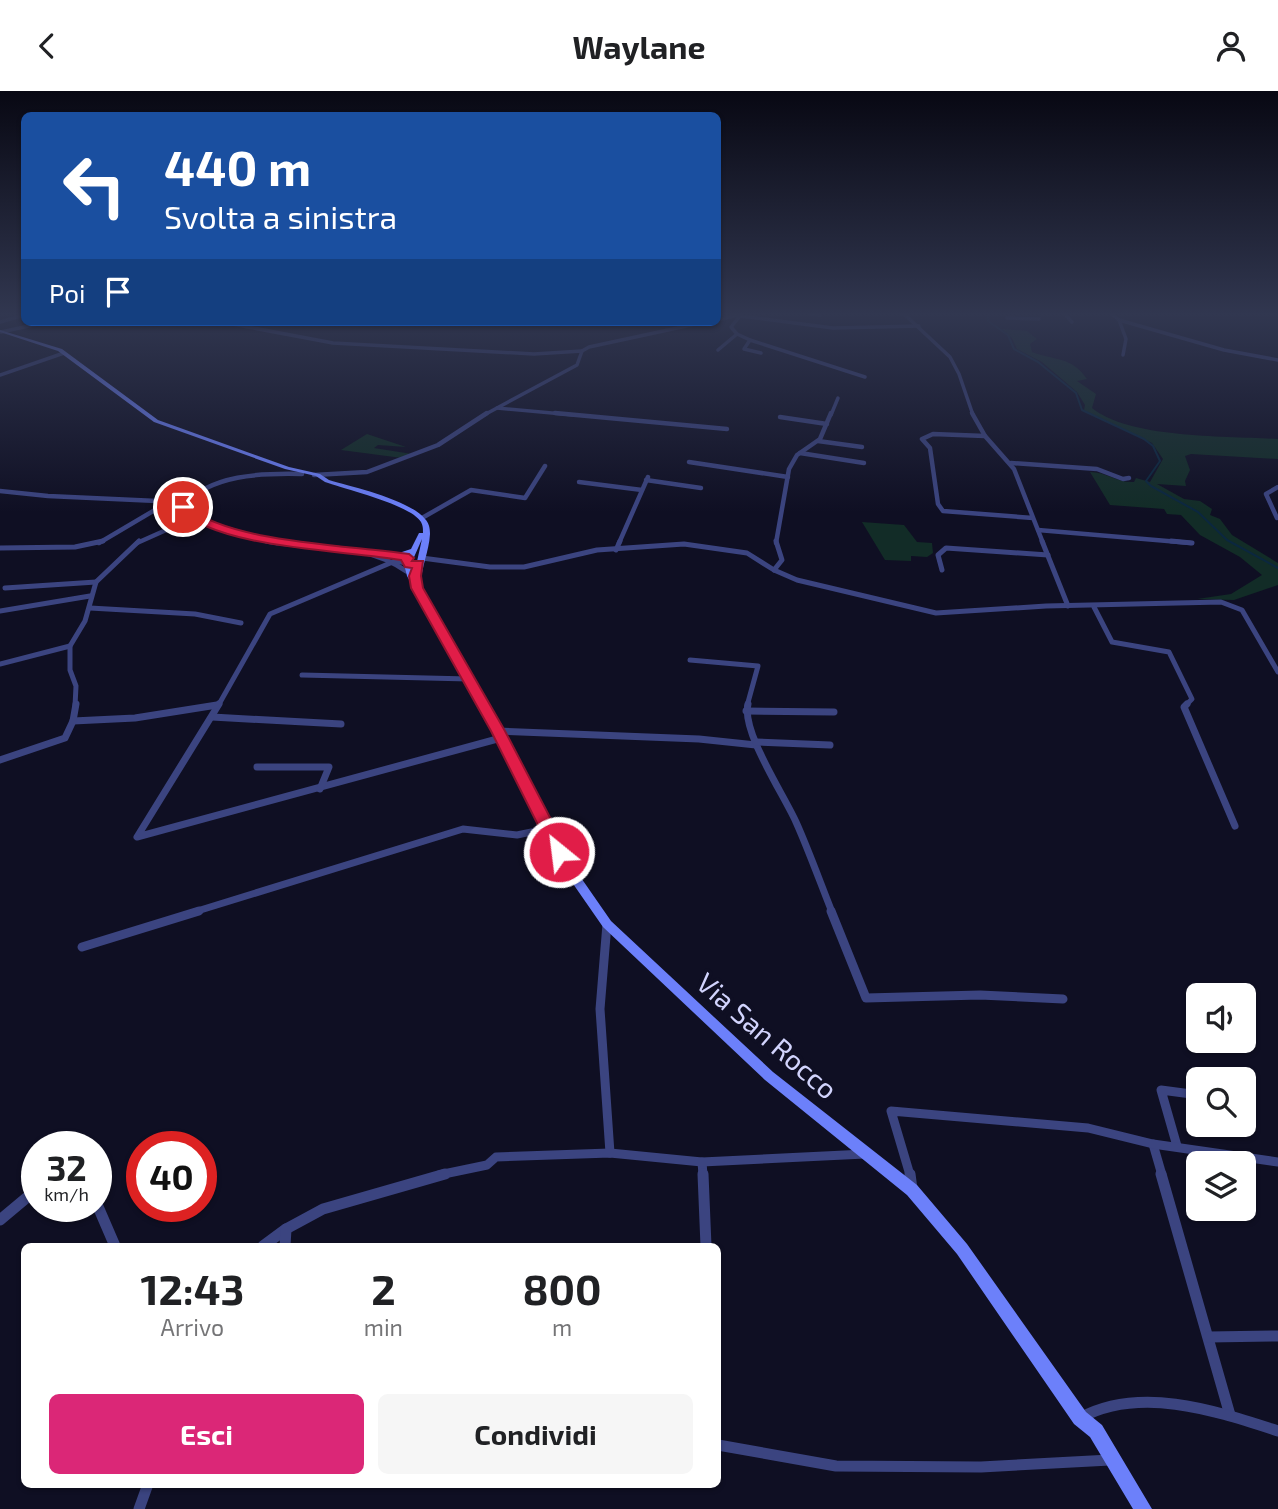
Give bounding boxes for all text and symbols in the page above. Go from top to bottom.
icon: back [28,27,66,65]
text: Waylane [572,27,706,65]
icon: person [1212,27,1250,65]
text: 440 m [164,137,311,196]
icon: left [49,140,140,231]
text: Svolta a sinistra [164,197,397,235]
icon: arrive [99,273,137,311]
text: Poi [49,277,85,308]
pin [153,477,213,537]
icon: arrive [164,488,202,526]
position arrow [522,815,596,889]
street label: Via San Rocco [690,965,845,1106]
map controls [1186,983,1256,1221]
button: sound [1186,983,1256,1053]
button: search [1186,1067,1256,1137]
speed limit sign: 40 [126,1131,217,1222]
text: 32 [46,1146,87,1188]
button: layers [1186,1151,1256,1221]
text: km/h [44,1183,89,1205]
text: 12:43 [140,1263,244,1313]
text: 2 [371,1263,396,1313]
text: 800 [522,1263,602,1313]
text: Arrivo [161,1313,224,1341]
text: min [364,1313,403,1341]
text: m [552,1313,572,1341]
button: Esci [49,1394,364,1474]
button: Condividi [378,1394,693,1474]

